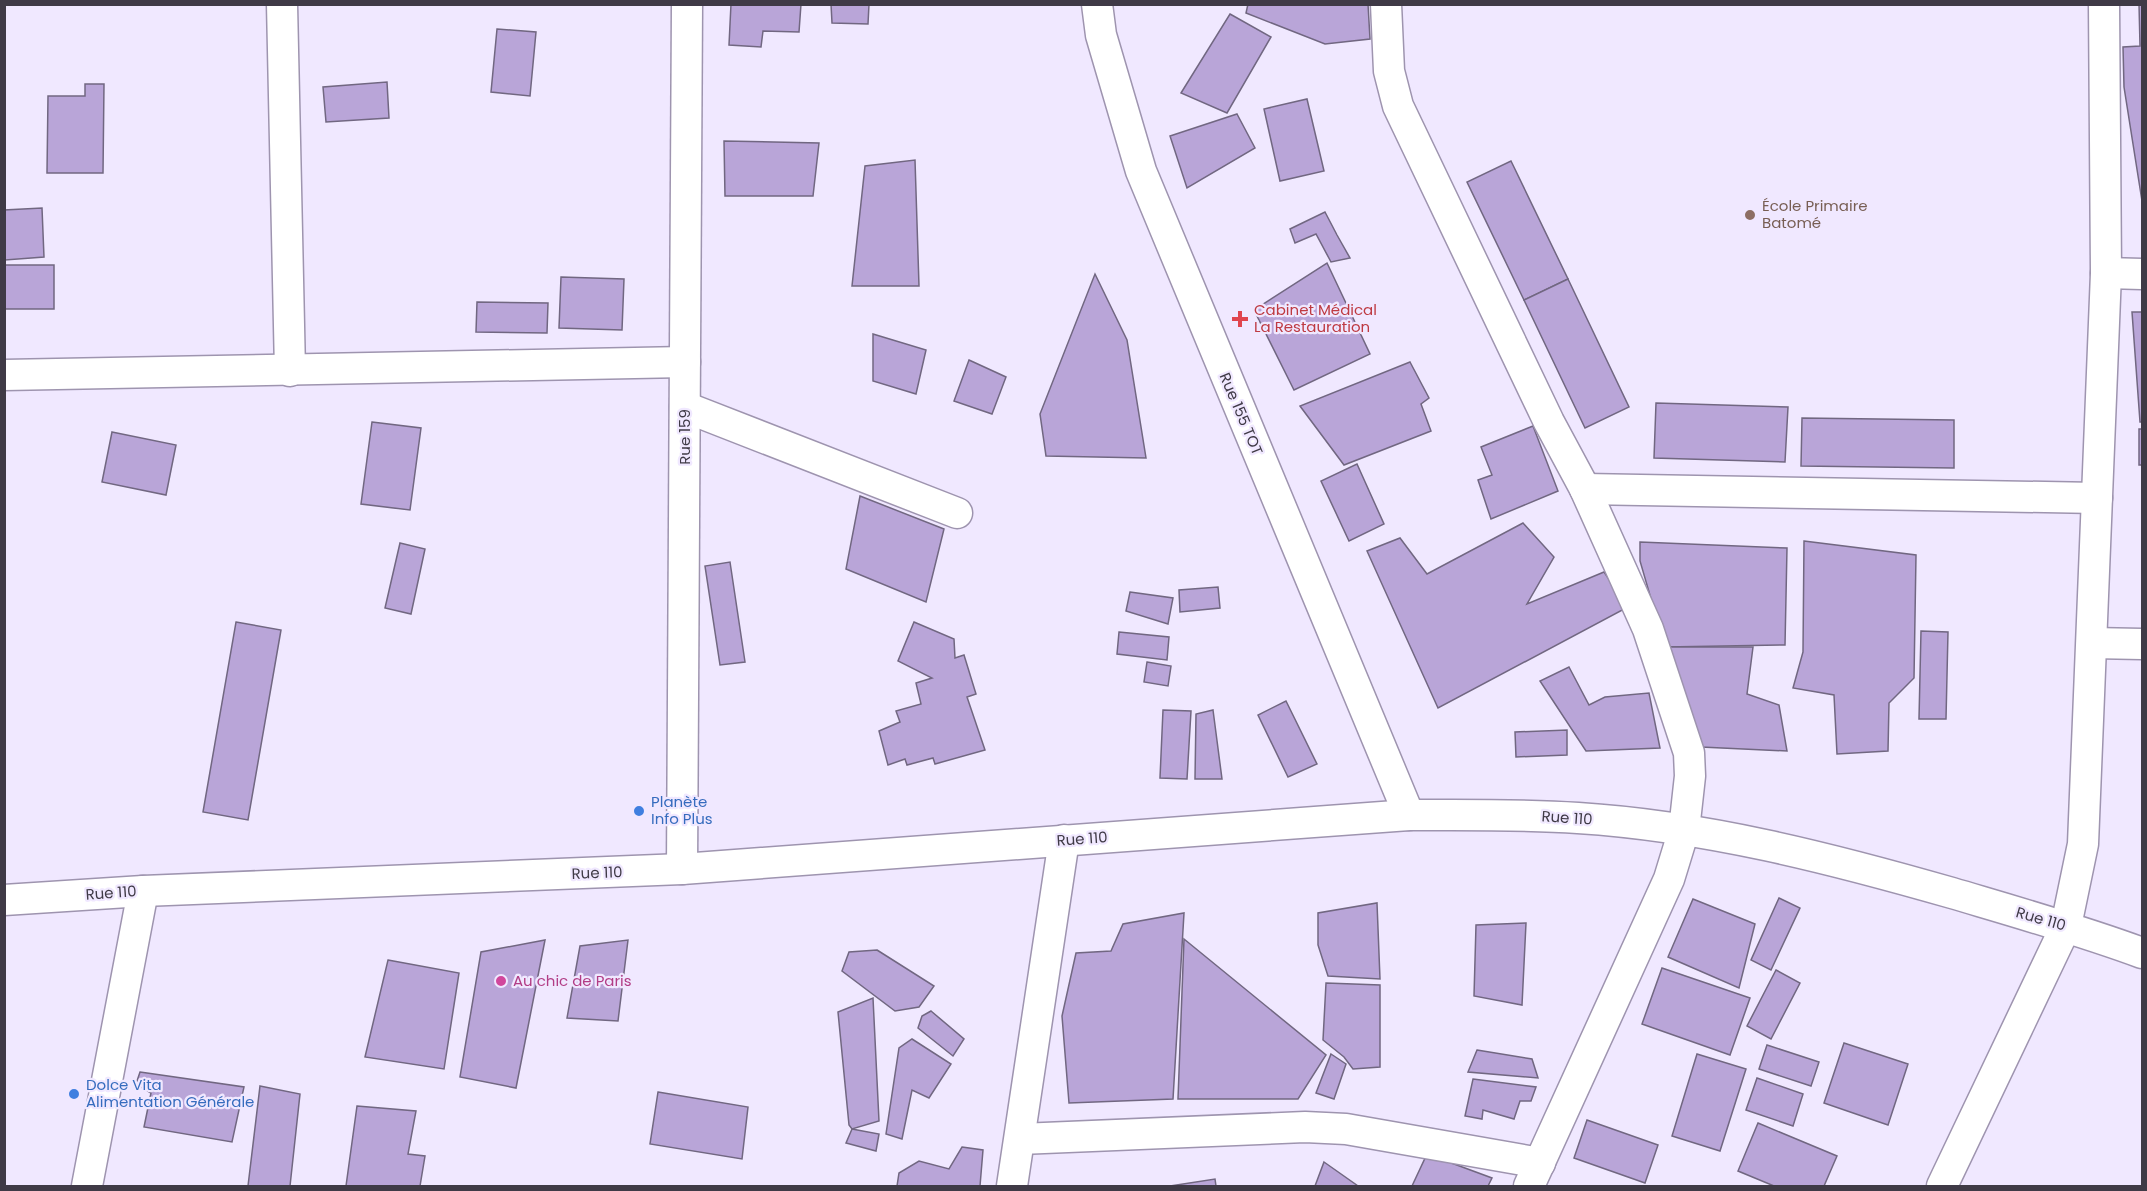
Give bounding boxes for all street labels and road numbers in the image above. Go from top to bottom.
street label: Rue 155 TOT [1215,369,1268,458]
street label: Rue 159 [674,409,695,465]
street label: Rue 110 [1541,805,1593,830]
street label: Rue 110 [1056,826,1108,851]
street label: Rue 110 [571,861,623,884]
street label: Rue 110 [85,880,137,905]
street label: Rue 110 [2014,901,2069,936]

